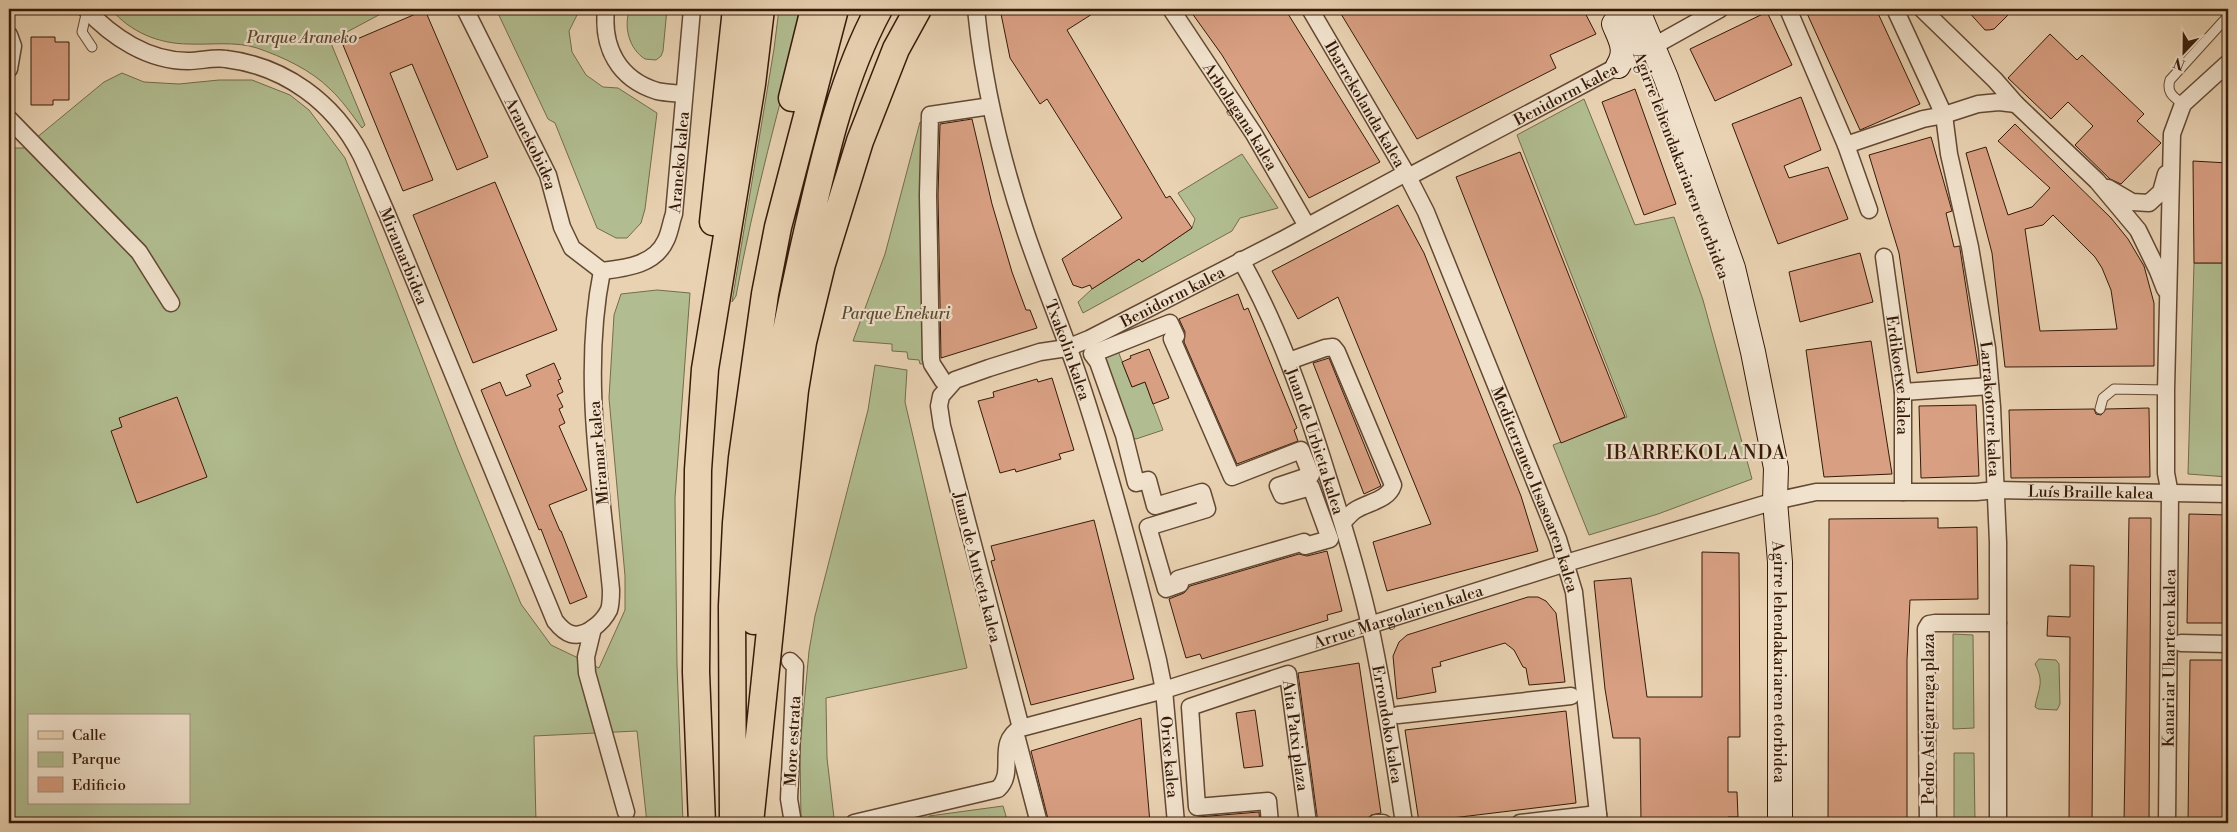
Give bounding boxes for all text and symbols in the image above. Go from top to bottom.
park label: Parque Araneko [246,28,357,48]
north arrow [2160,28,2210,78]
street label: Ibarrekolanda kalea [1320,37,1410,172]
street label: Agirre lehendakariaren etorbidea [1628,48,1734,283]
text: N [2171,53,2188,74]
street label: Arbolagana kalea [1198,58,1282,175]
street label: Benidorm kalea [1510,59,1622,131]
street label: Aranekobidea [499,93,561,193]
street label: Araneko kalea [665,110,694,215]
street label: Miramarbidea [374,205,433,309]
street label: Benidorm kalea [1116,262,1229,333]
street label: Txakolin kalea [1040,297,1095,404]
park label: Parque Enekuri [840,304,951,324]
street label: Erdikoetxe kalea [1881,314,1912,436]
street label: Larrakotorre kalea [1975,340,2004,478]
street label: Juan de Urbieta kalea [1280,364,1348,518]
street label: Mediterraneo Itsasoaren kalea [1486,384,1583,596]
street label: Miramar kalea [584,399,614,506]
district label: IBARREKOLANDA [1606,441,1786,465]
street label: Luís Braille kalea [2028,482,2155,504]
street label: Juan de Antxeta kalea [948,489,1006,646]
street label: Agirre lehendakariaren etorbidea [1767,539,1789,784]
street label: Kanariar Uharteen kalea [2159,568,2180,747]
street label: Arrue Margolarien kalea [1310,581,1486,653]
street label: Pedro Astigarraga plaza [1919,632,1939,805]
street label: Errondoko kalea [1367,663,1407,786]
street label: Aita Patxi plaza [1278,678,1313,793]
street label: More estrata [781,694,805,787]
legend [28,714,190,804]
street label: Orixe kalea [1155,715,1183,800]
text: Calle [72,726,106,745]
text: Parque [72,750,121,769]
text: Edificio [72,776,126,795]

